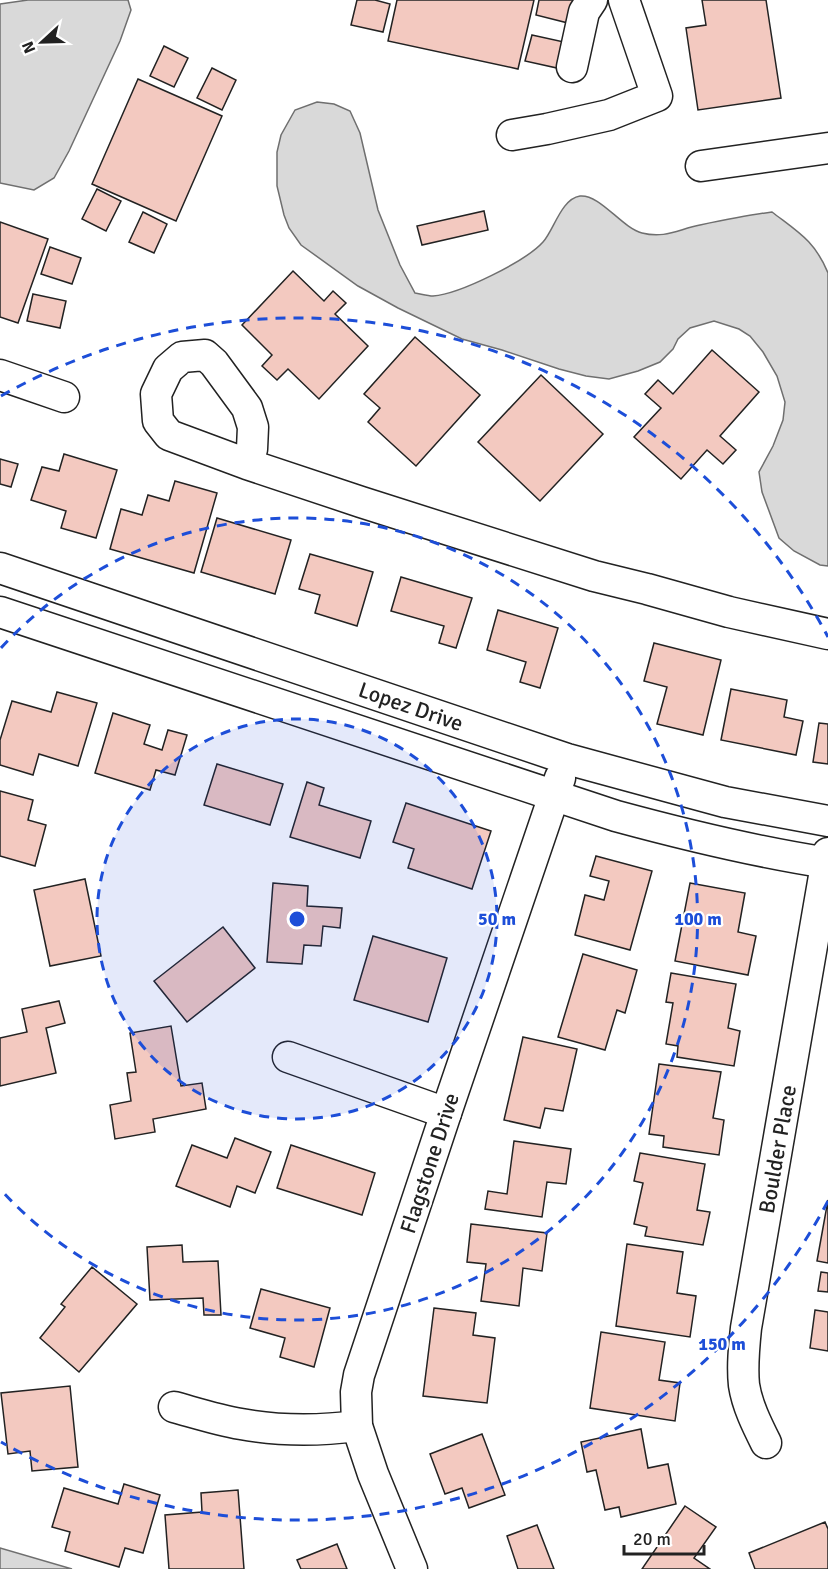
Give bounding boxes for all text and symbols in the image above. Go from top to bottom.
north arrow [12,12,72,72]
text: N [18,38,40,56]
street label: Lopez Drive [355,676,467,737]
text: 50 m [478,908,516,930]
text: 100 m [674,908,722,930]
centre of rings [287,909,307,929]
street label: Boulder Place [753,1083,802,1215]
street label: Flagstone Drive [394,1089,465,1237]
text: 150 m [698,1333,746,1355]
scale bar [624,1518,704,1556]
text: 20 m [633,1528,671,1550]

